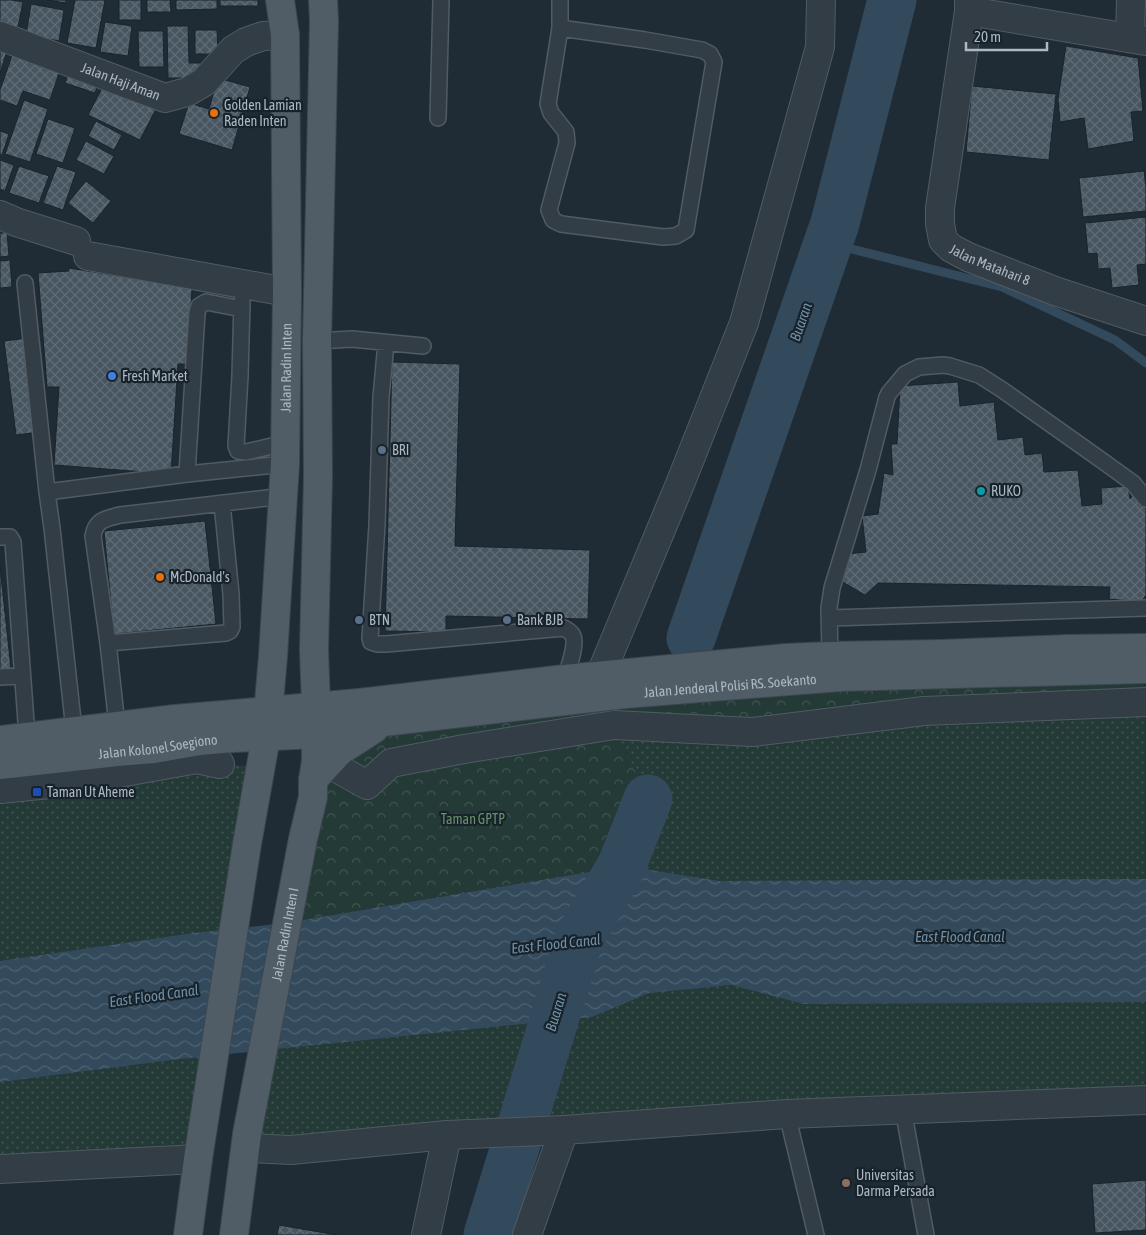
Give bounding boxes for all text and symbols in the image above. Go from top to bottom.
scale bar [966,20,1047,52]
text: 20 m [974,28,1001,45]
street label: Jalan Haji Aman [79,59,163,104]
place label: Golden Lamian Raden Inten [224,97,302,129]
marker: Golden Lamian Raden Inten [208,107,220,119]
street label: Jalan Matahari 8 [947,241,1033,289]
water label: Buaran [786,300,815,343]
street label: Jalan Radin Inten [278,323,295,413]
place label: Fresh Market [122,368,188,384]
marker: Fresh Market [106,370,118,382]
place label: BRI [392,442,409,458]
marker: BRI [376,444,388,456]
place label: RUKO [991,483,1021,499]
marker: RUKO [975,485,987,497]
place label: McDonald's [170,569,230,585]
marker: McDonald's [154,571,166,583]
place label: BTN [369,612,390,628]
place label: Bank BJB [517,612,563,628]
marker: BTN [353,614,365,626]
marker: Bank BJB [501,614,513,626]
street label: Jalan Jenderal Polisi RS. Soekanto [643,671,817,700]
street label: Jalan Kolonel Soegiono [97,731,218,762]
place label: Taman Ut Aheme [47,784,135,800]
marker: Taman Ut Aheme [31,786,43,798]
park label: Taman GPTP [441,811,505,827]
street label: Jalan Radin Inten I [268,886,302,983]
water label: East Flood Canal [915,928,1005,945]
water label: East Flood Canal [510,930,602,957]
water label: East Flood Canal [108,981,200,1010]
water label: Buaran [542,990,569,1033]
place label: Universitas Darma Persada [856,1167,935,1199]
marker: Universitas Darma Persada [840,1177,852,1189]

